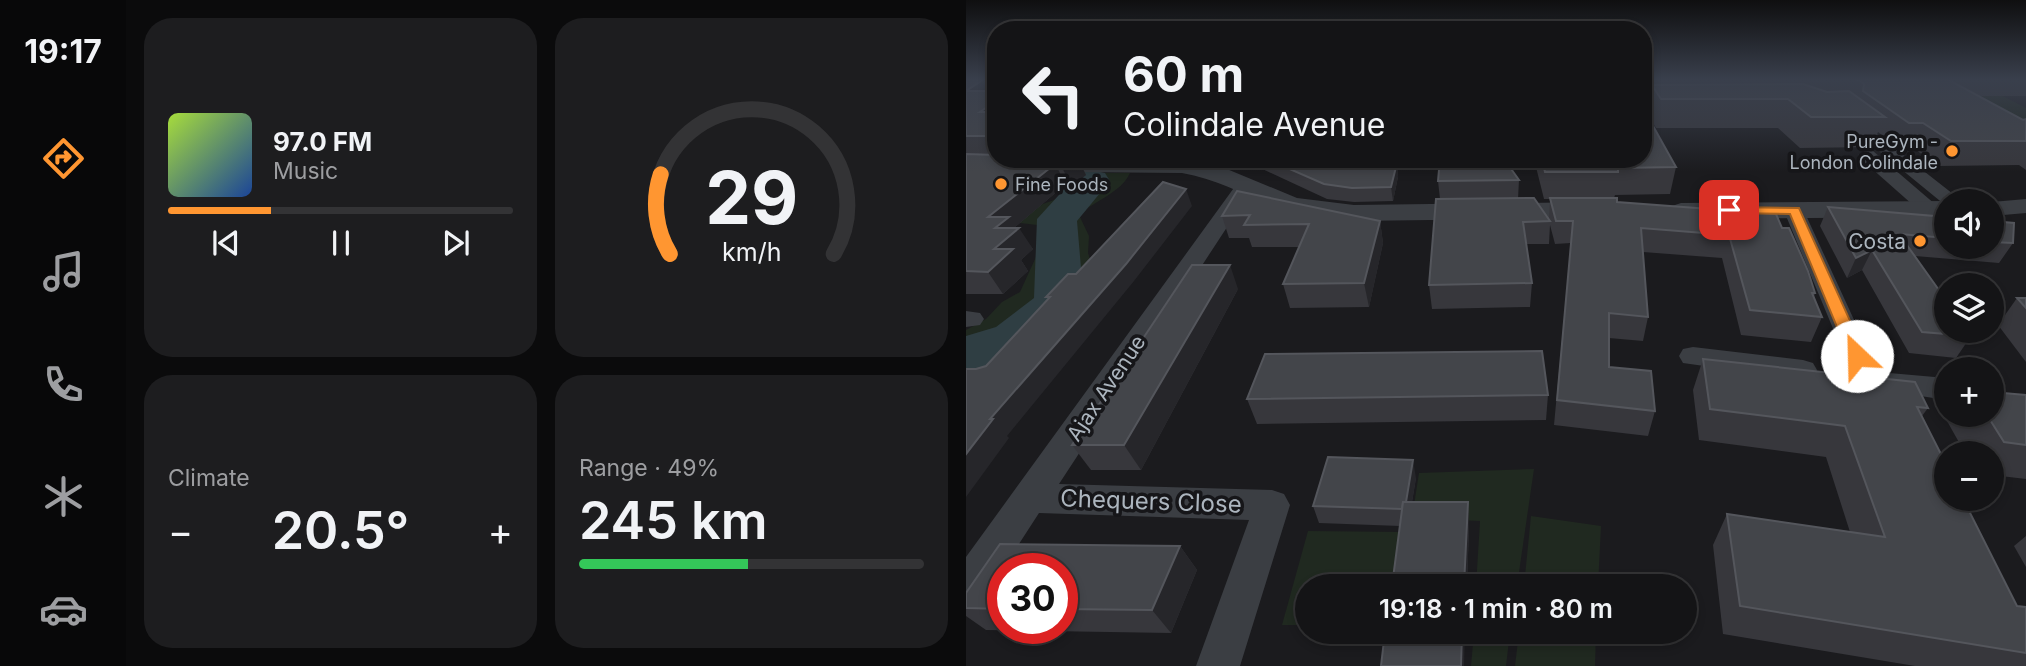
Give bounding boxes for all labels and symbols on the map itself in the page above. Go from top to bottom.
place label: PureGym - London Colindale [1790,131,1938,173]
marker: PureGym - London Colindale [1944,143,1960,159]
place label: Fine Foods [1015,174,1108,195]
marker: Fine Foods [993,176,1009,192]
pin [1699,180,1759,240]
place label: Costa [1848,229,1906,254]
marker: Costa [1912,233,1928,249]
position arrow [1820,319,1894,393]
street label: Ajax Avenue [1061,330,1151,446]
street label: Chequers Close [1060,483,1242,519]
speed limit sign: 30 [987,553,1078,644]

